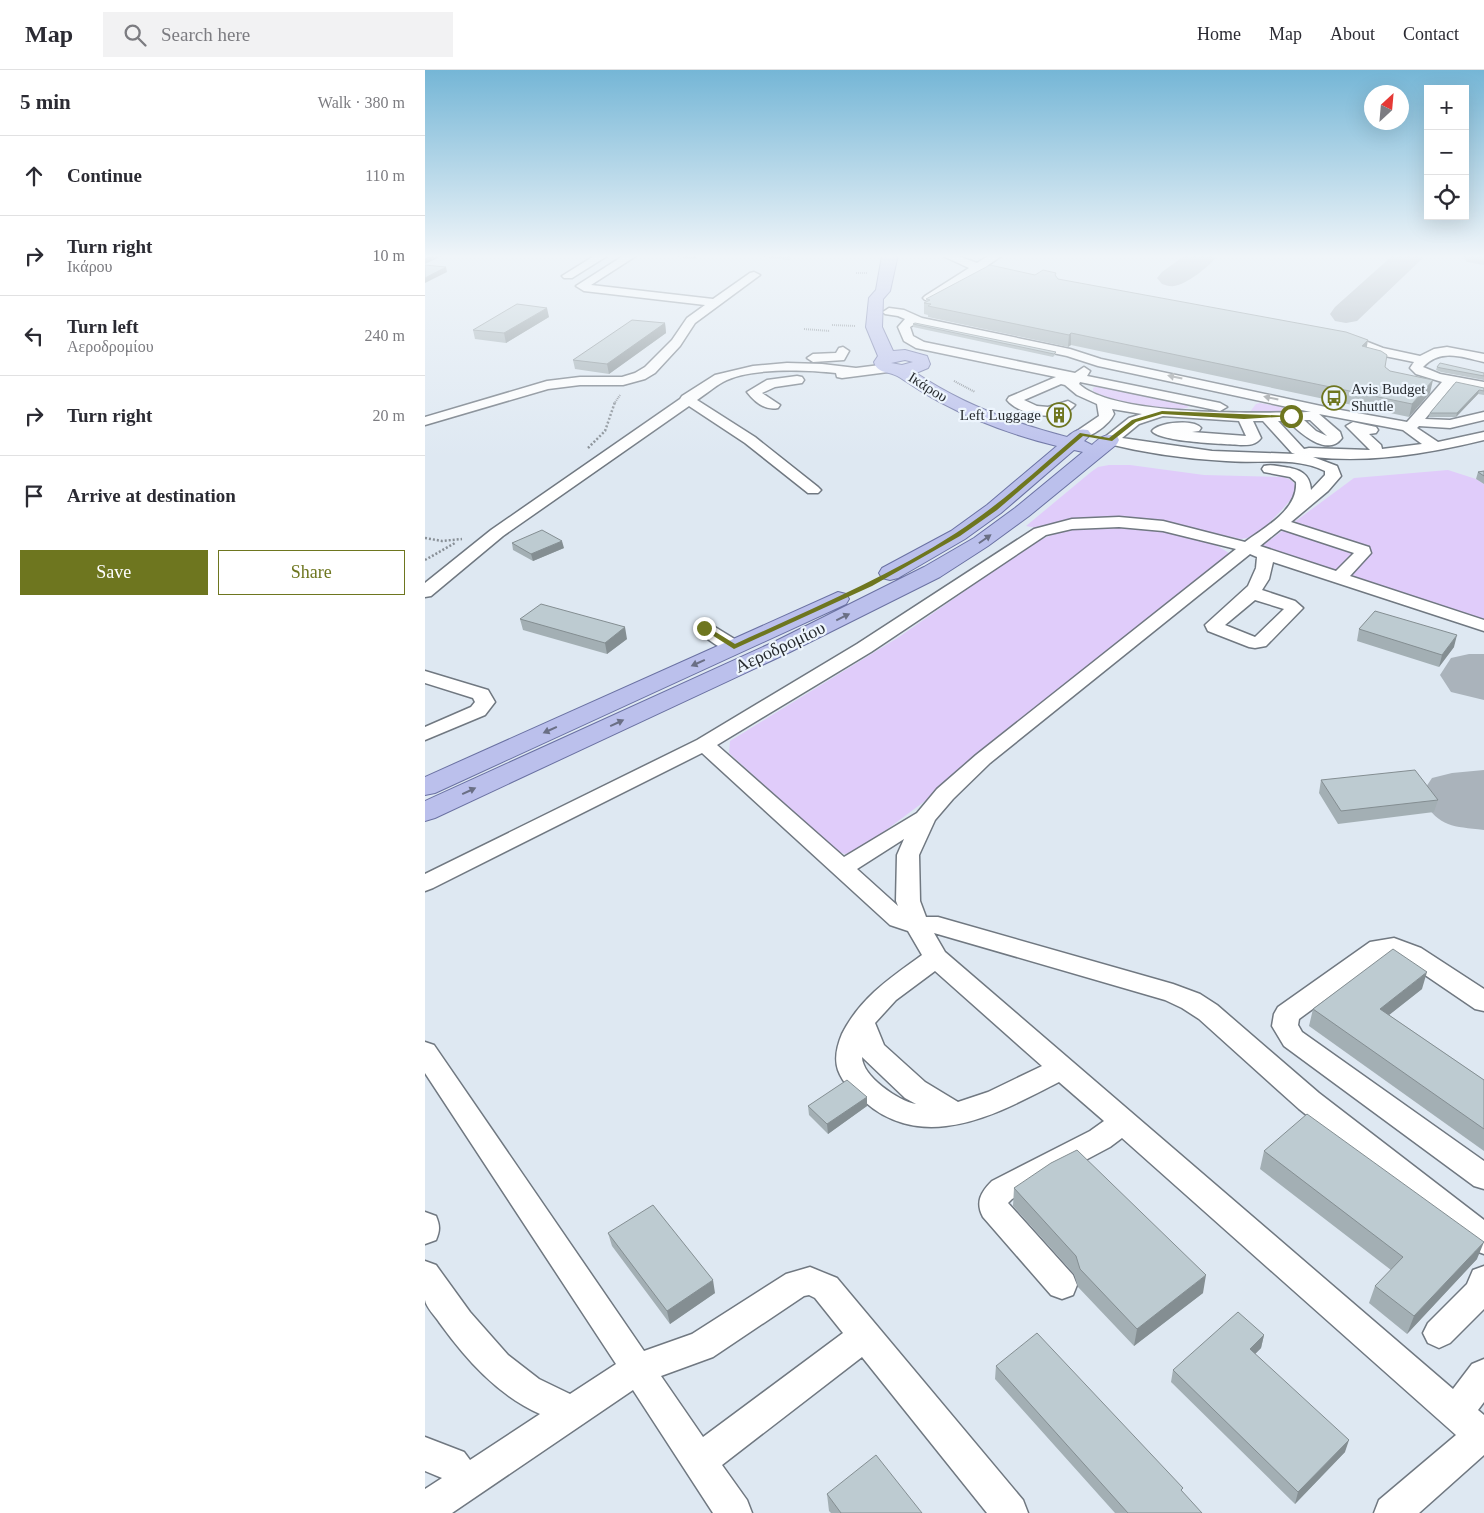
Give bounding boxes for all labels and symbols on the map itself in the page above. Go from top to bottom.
north arrow [1364,85,1409,130]
street label: Ικάρου [906,369,950,405]
one-way arrow [1168,373,1183,381]
place label: Avis Budget Shuttle [1351,381,1426,414]
bus stop icon: Avis Budget Shuttle [1321,385,1347,411]
one-way arrow [1263,394,1278,402]
building icon: Left Luggage [1046,402,1072,428]
route start [1280,405,1303,428]
place label: Left Luggage [960,407,1041,423]
one-way arrow [979,534,992,544]
one-way arrow [836,613,850,621]
route end [693,617,716,640]
street label: Αεροδρομίου [732,617,828,677]
one-way arrow [691,660,705,668]
one-way arrow [610,718,624,726]
one-way arrow [543,726,557,734]
one-way arrow [462,787,476,795]

